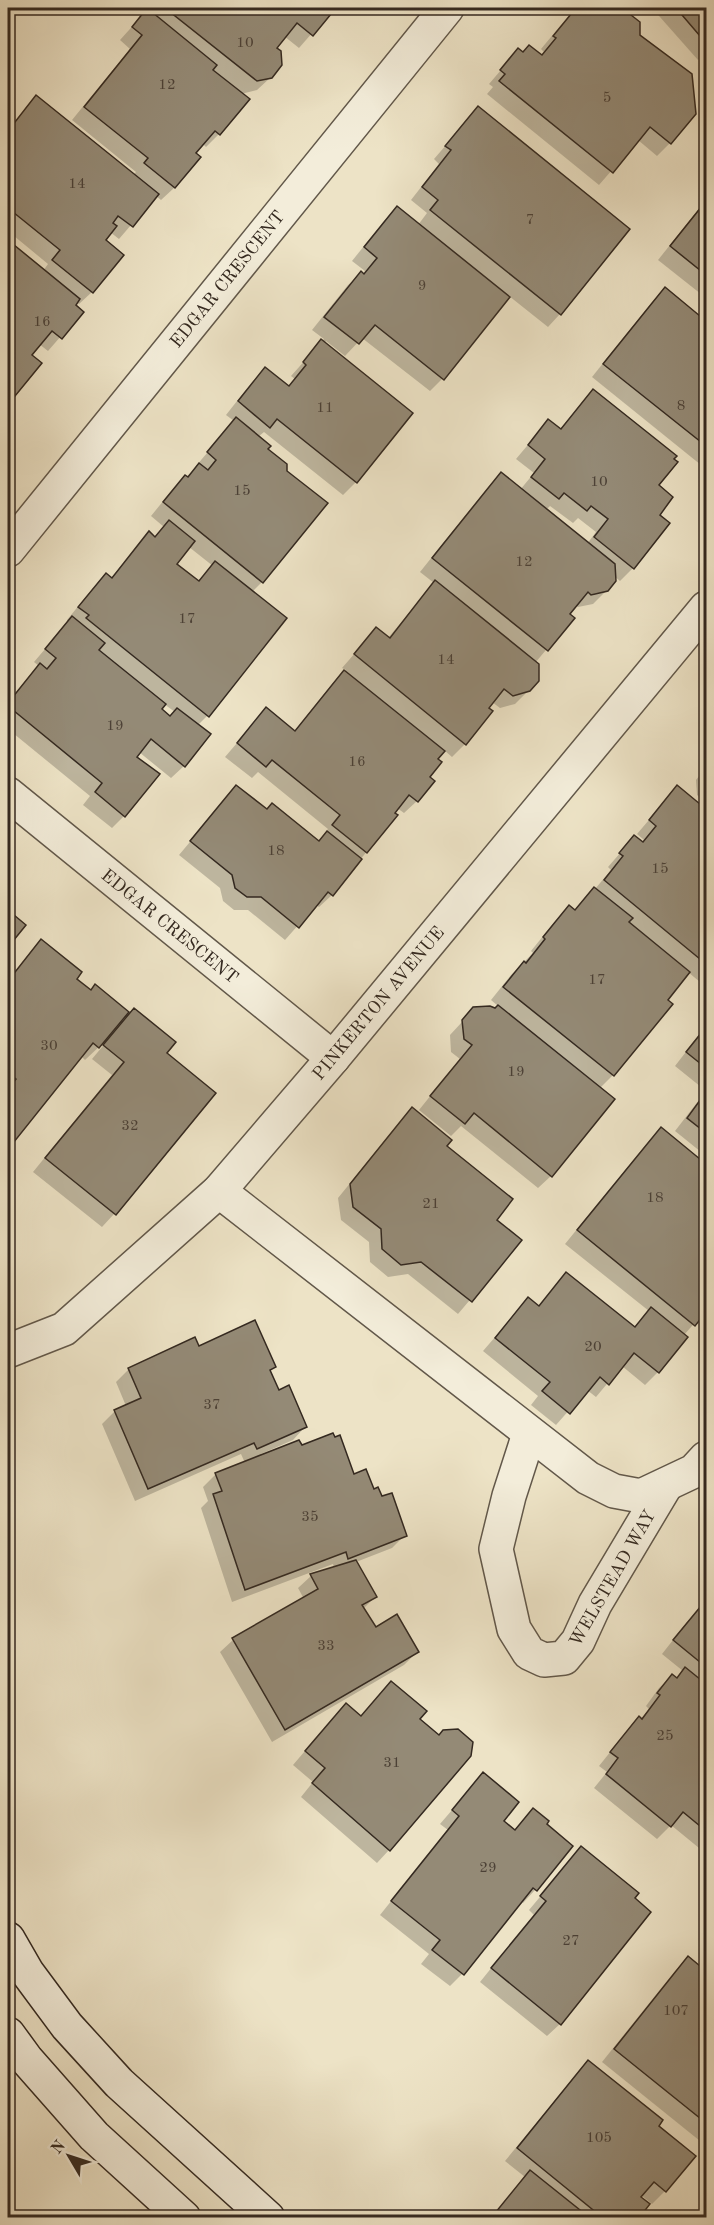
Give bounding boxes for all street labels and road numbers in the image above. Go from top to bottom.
street label: EDGAR CRESCENT [167,208,288,351]
street label: EDGAR CRESCENT [98,866,241,987]
street label: PINKERTON AVENUE [310,924,448,1084]
street label: WELSTEAD WAY [566,1507,659,1650]

